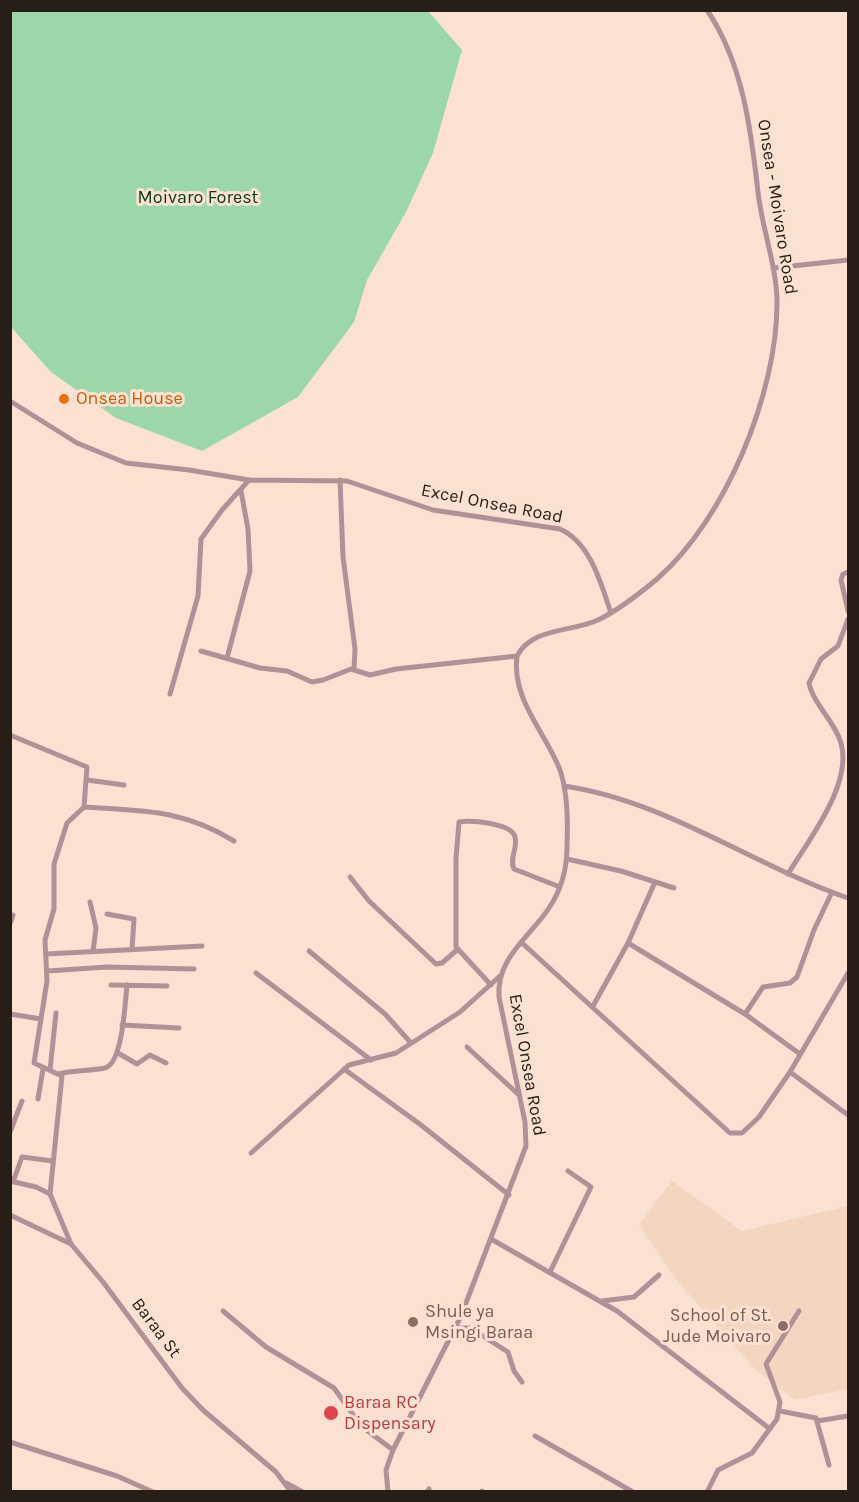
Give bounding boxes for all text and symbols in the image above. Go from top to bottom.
street label: Onsea - Moivaro Road [752,118,802,296]
park label: Moivaro Forest [138,187,258,209]
place label: Onsea House [76,388,183,410]
marker: Onsea House [57,392,71,406]
street label: Excel Onsea Road [419,480,565,528]
street label: Excel Onsea Road [504,992,550,1138]
street label: Baraa St [127,1294,185,1362]
place label: Shule ya Msingi Baraa [425,1301,533,1344]
place label: School of St. Jude Moivaro [663,1305,771,1348]
marker: Shule ya Msingi Baraa [406,1315,420,1329]
marker: School of St. Jude Moivaro [776,1319,790,1333]
place label: Baraa RC Dispensary [344,1392,436,1434]
marker: Baraa RC Dispensary [322,1404,340,1422]

